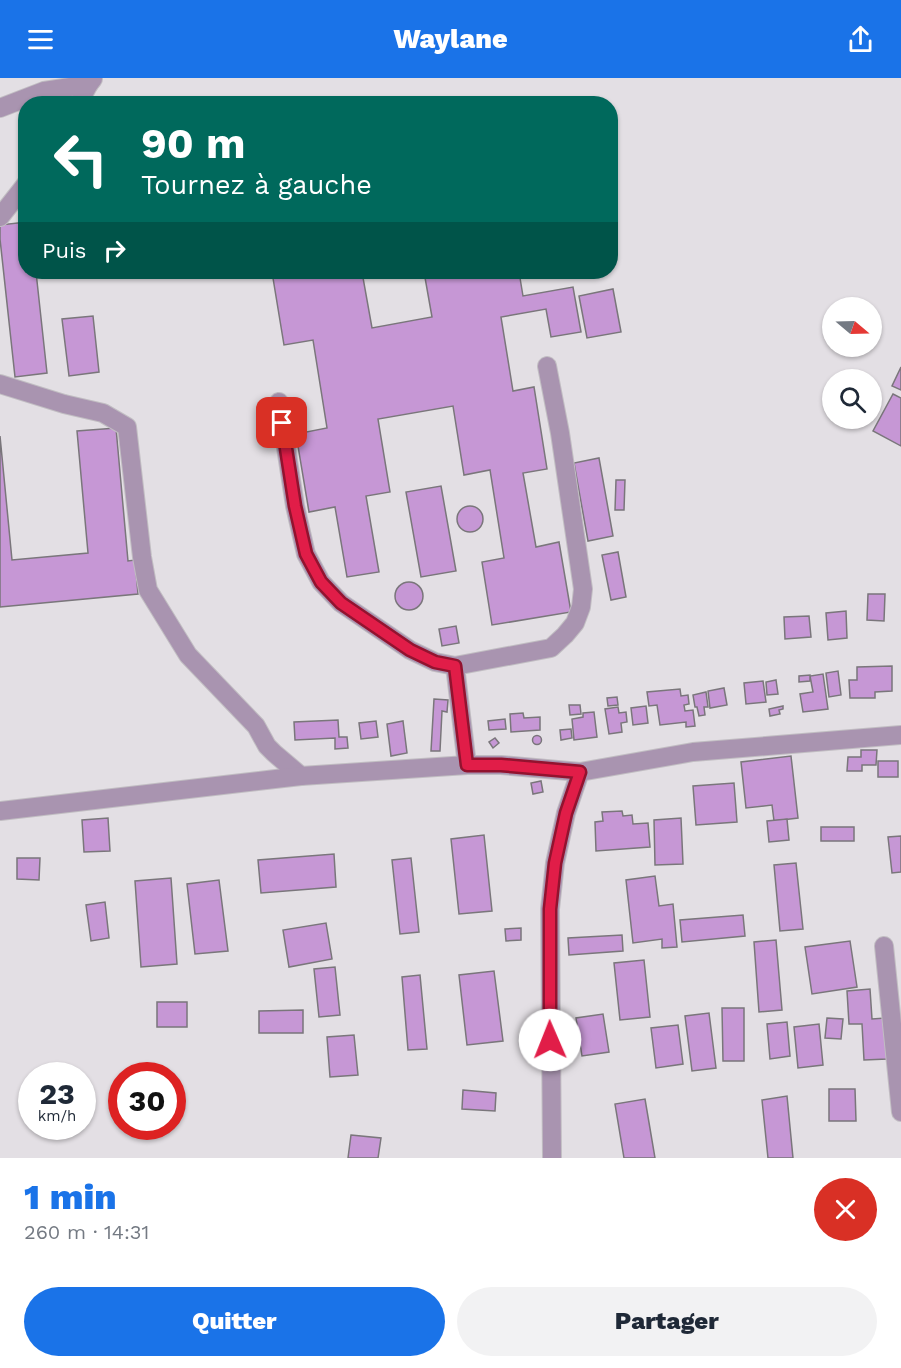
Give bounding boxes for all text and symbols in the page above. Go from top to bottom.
icon: menu [24,23,57,56]
text: Waylane [393,23,508,55]
icon: share [844,23,877,56]
text: 90 m [141,119,245,168]
icon: left [42,120,120,198]
text: Tournez à gauche [141,169,372,201]
icon: right [98,234,131,267]
text: Puis [42,238,86,263]
north arrow [822,297,882,357]
map controls [822,297,882,429]
button: search [822,369,882,429]
pin [256,397,307,448]
icon: arrive [265,406,298,439]
position arrow [518,1008,582,1072]
speed limit sign: 30 [108,1062,186,1140]
text: 23 [39,1076,75,1111]
text: km/h [38,1107,76,1125]
text: 1 min [24,1176,117,1218]
button: close [814,1178,877,1241]
text: 260 m · 14:31 [24,1220,149,1244]
button: Quitter [24,1287,445,1356]
button: Partager [457,1287,877,1356]

